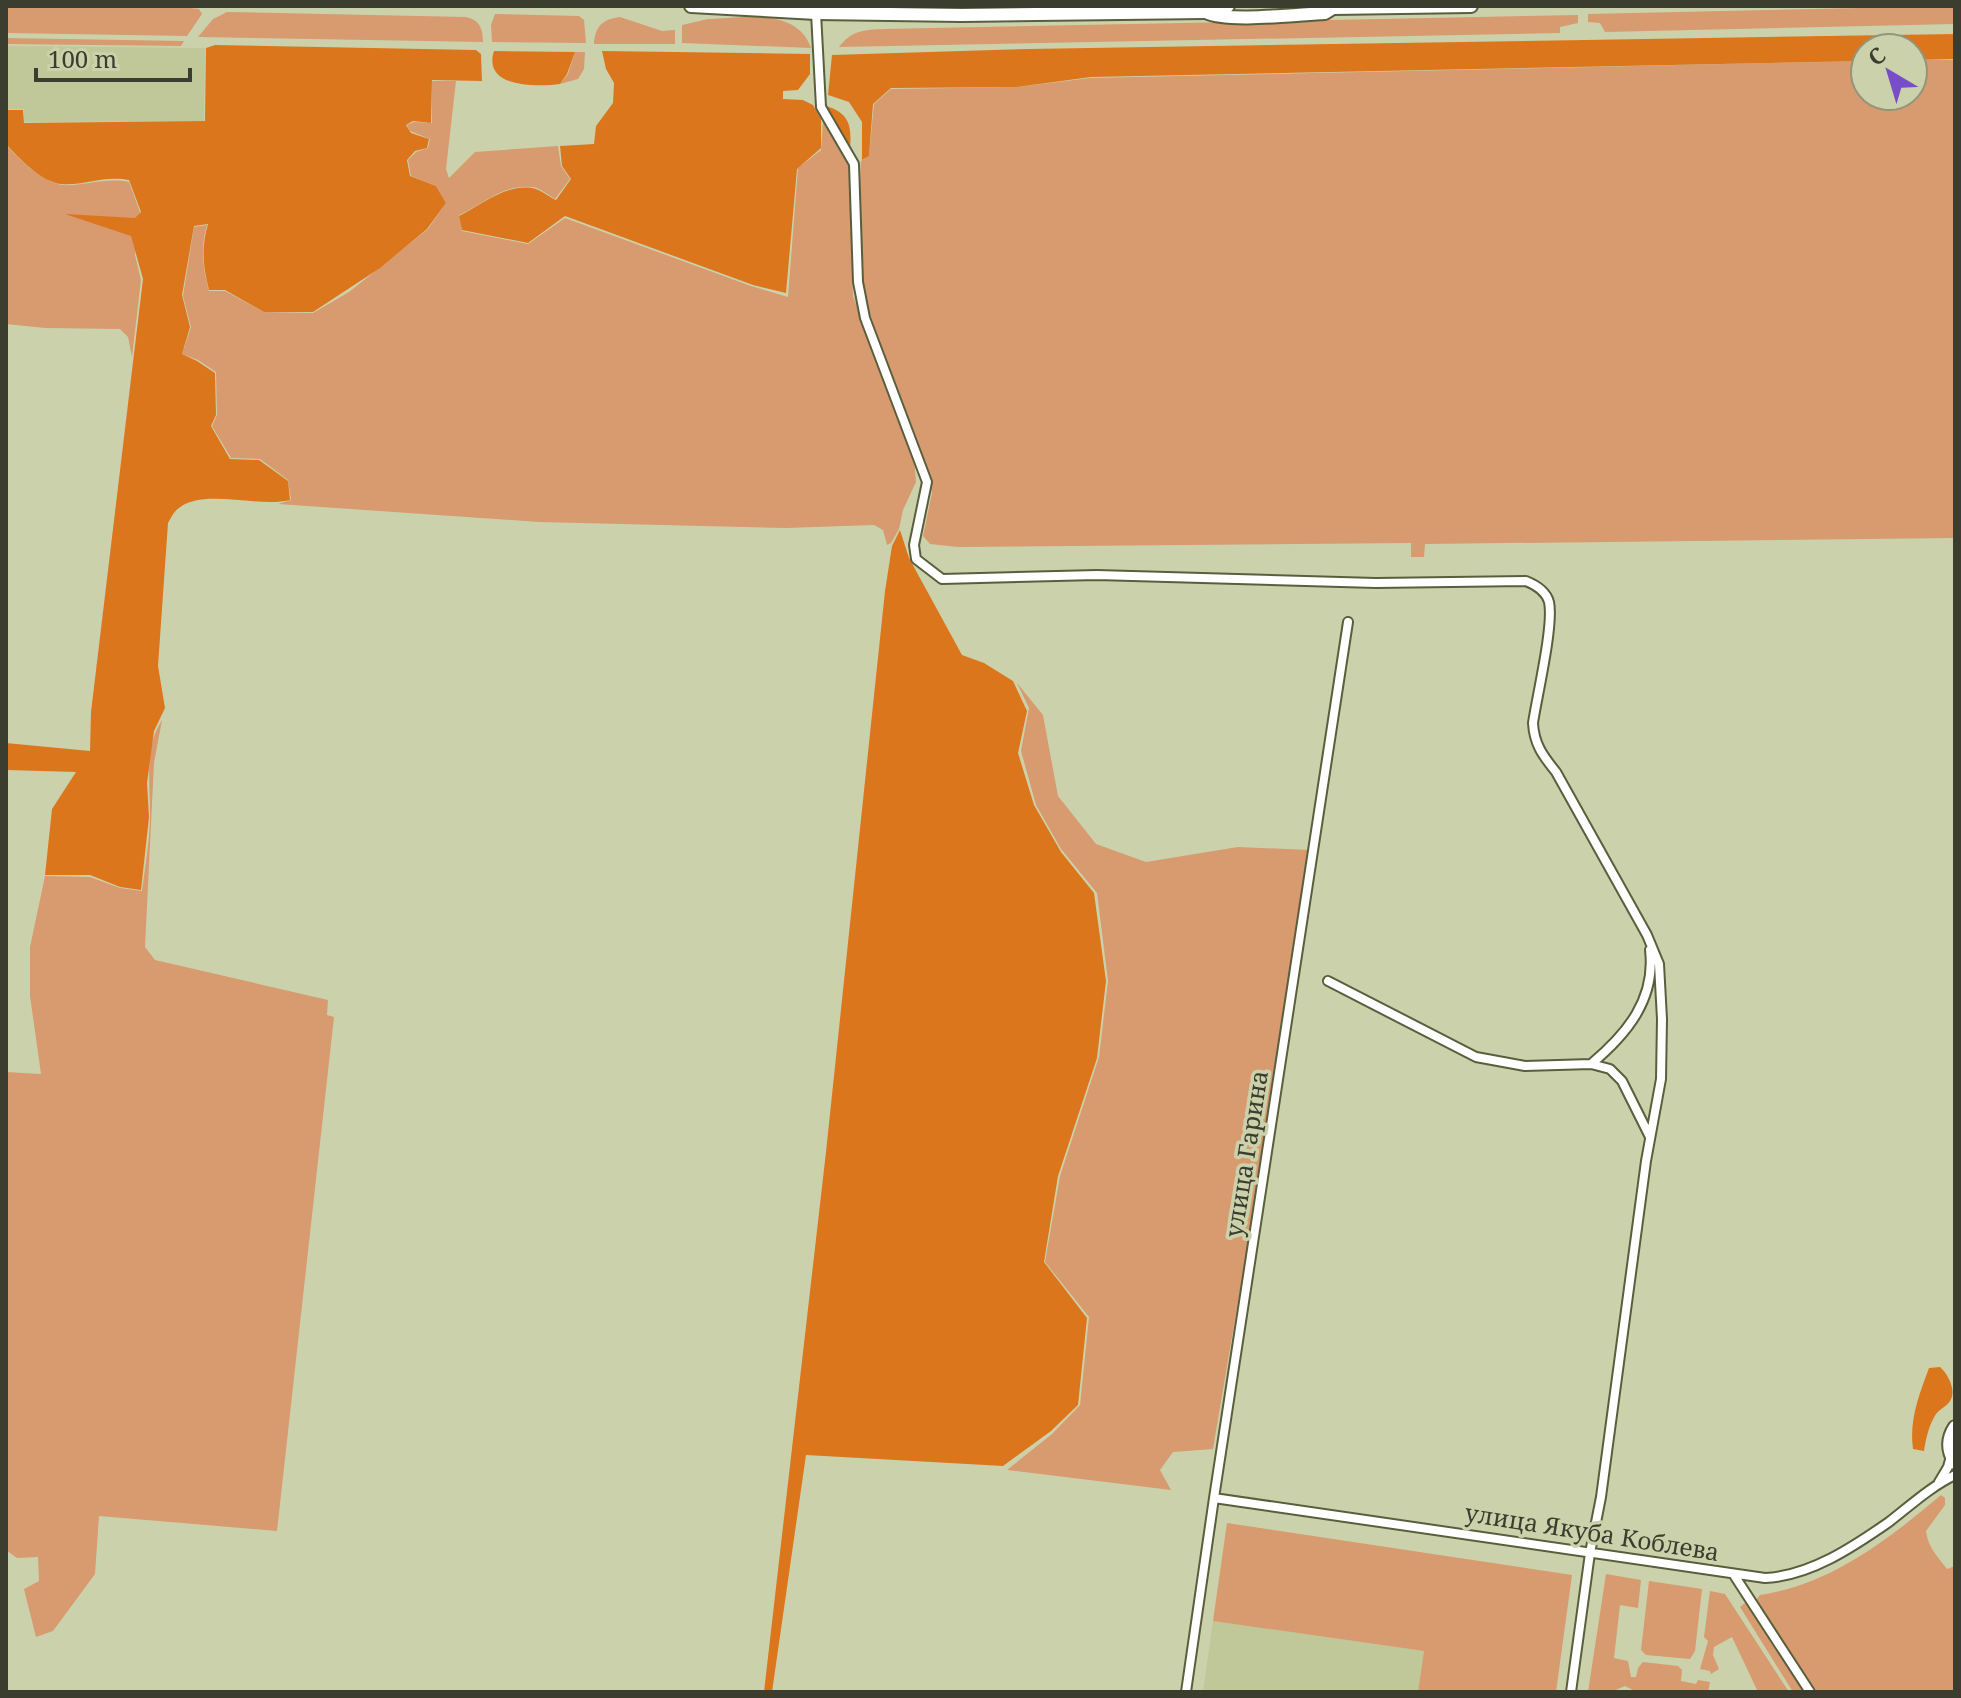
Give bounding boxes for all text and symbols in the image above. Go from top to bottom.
scale bar [36,32,190,82]
north arrow [1849,32,1929,112]
text: С [1861,39,1891,72]
text: 100 m [48,42,117,75]
street label: улица Гарина [1216,1068,1275,1240]
street label: улица Якуба Коблева [1463,1495,1722,1568]

